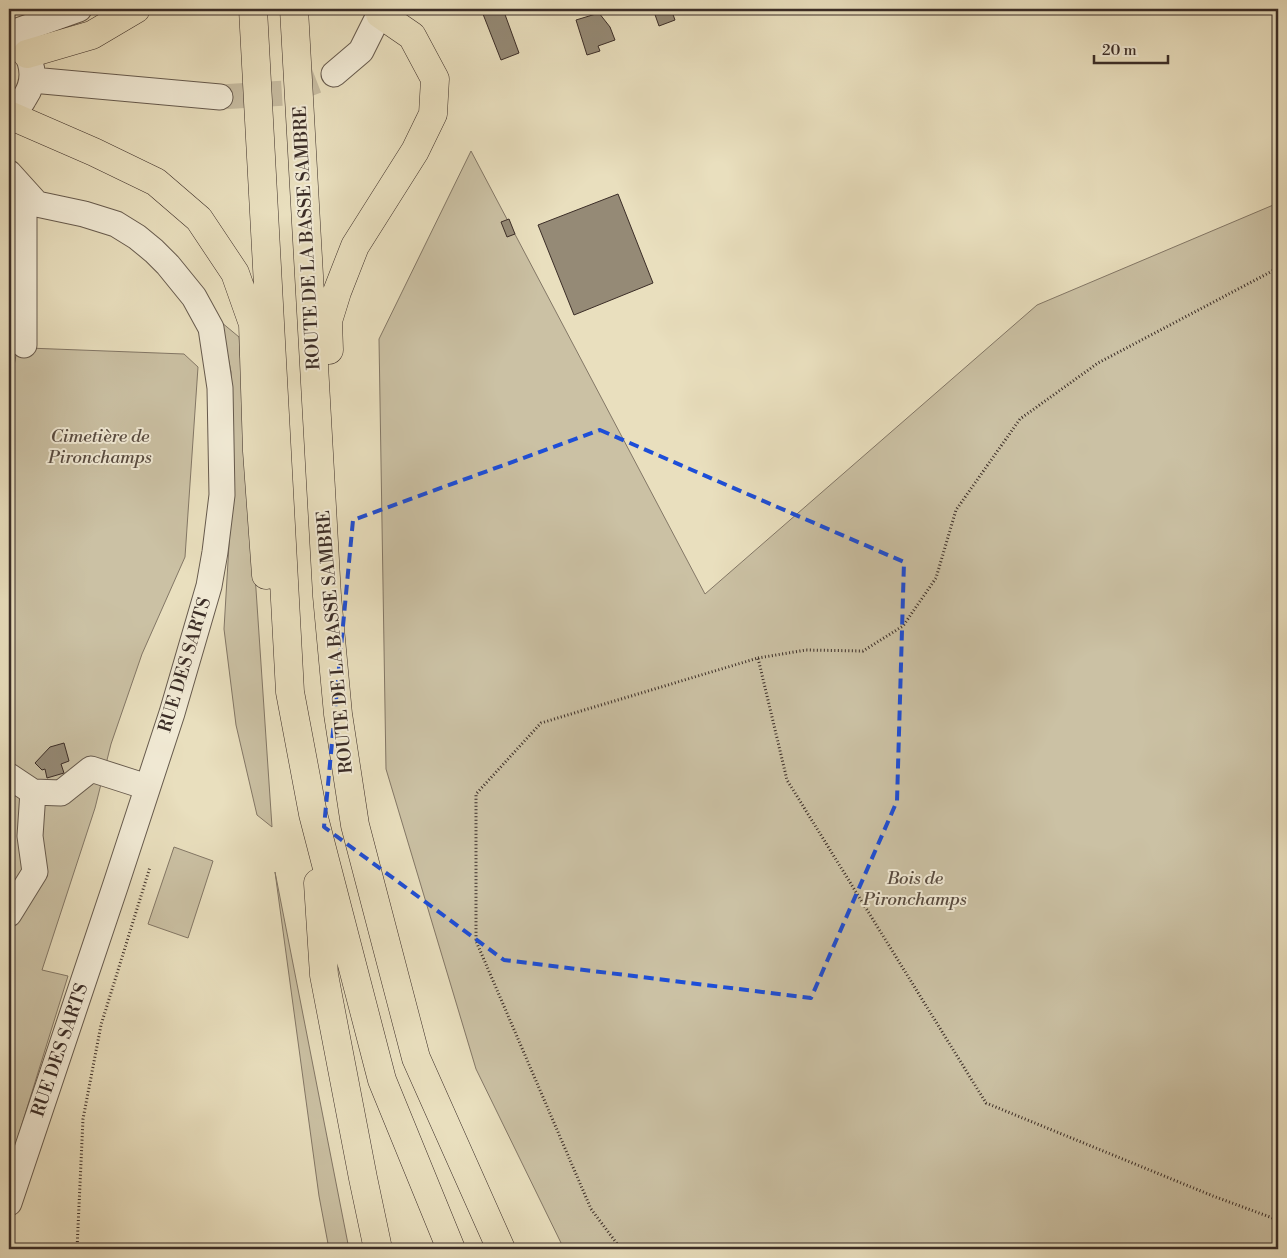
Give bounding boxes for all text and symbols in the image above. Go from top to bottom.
scale bar [1094,32,1168,64]
text: 20 m [1102,41,1137,60]
street label: ROUTE DE LA BASSE SAMBRE [289,105,325,371]
park label: Cimetière de Pironchamps [47,425,152,469]
street label: ROUTE DE LA BASSE SAMBRE [312,509,358,775]
street label: RUE DES SARTS [154,595,216,735]
park label: Bois de Pironchamps [862,867,967,911]
street label: RUE DES SARTS [26,980,94,1120]

